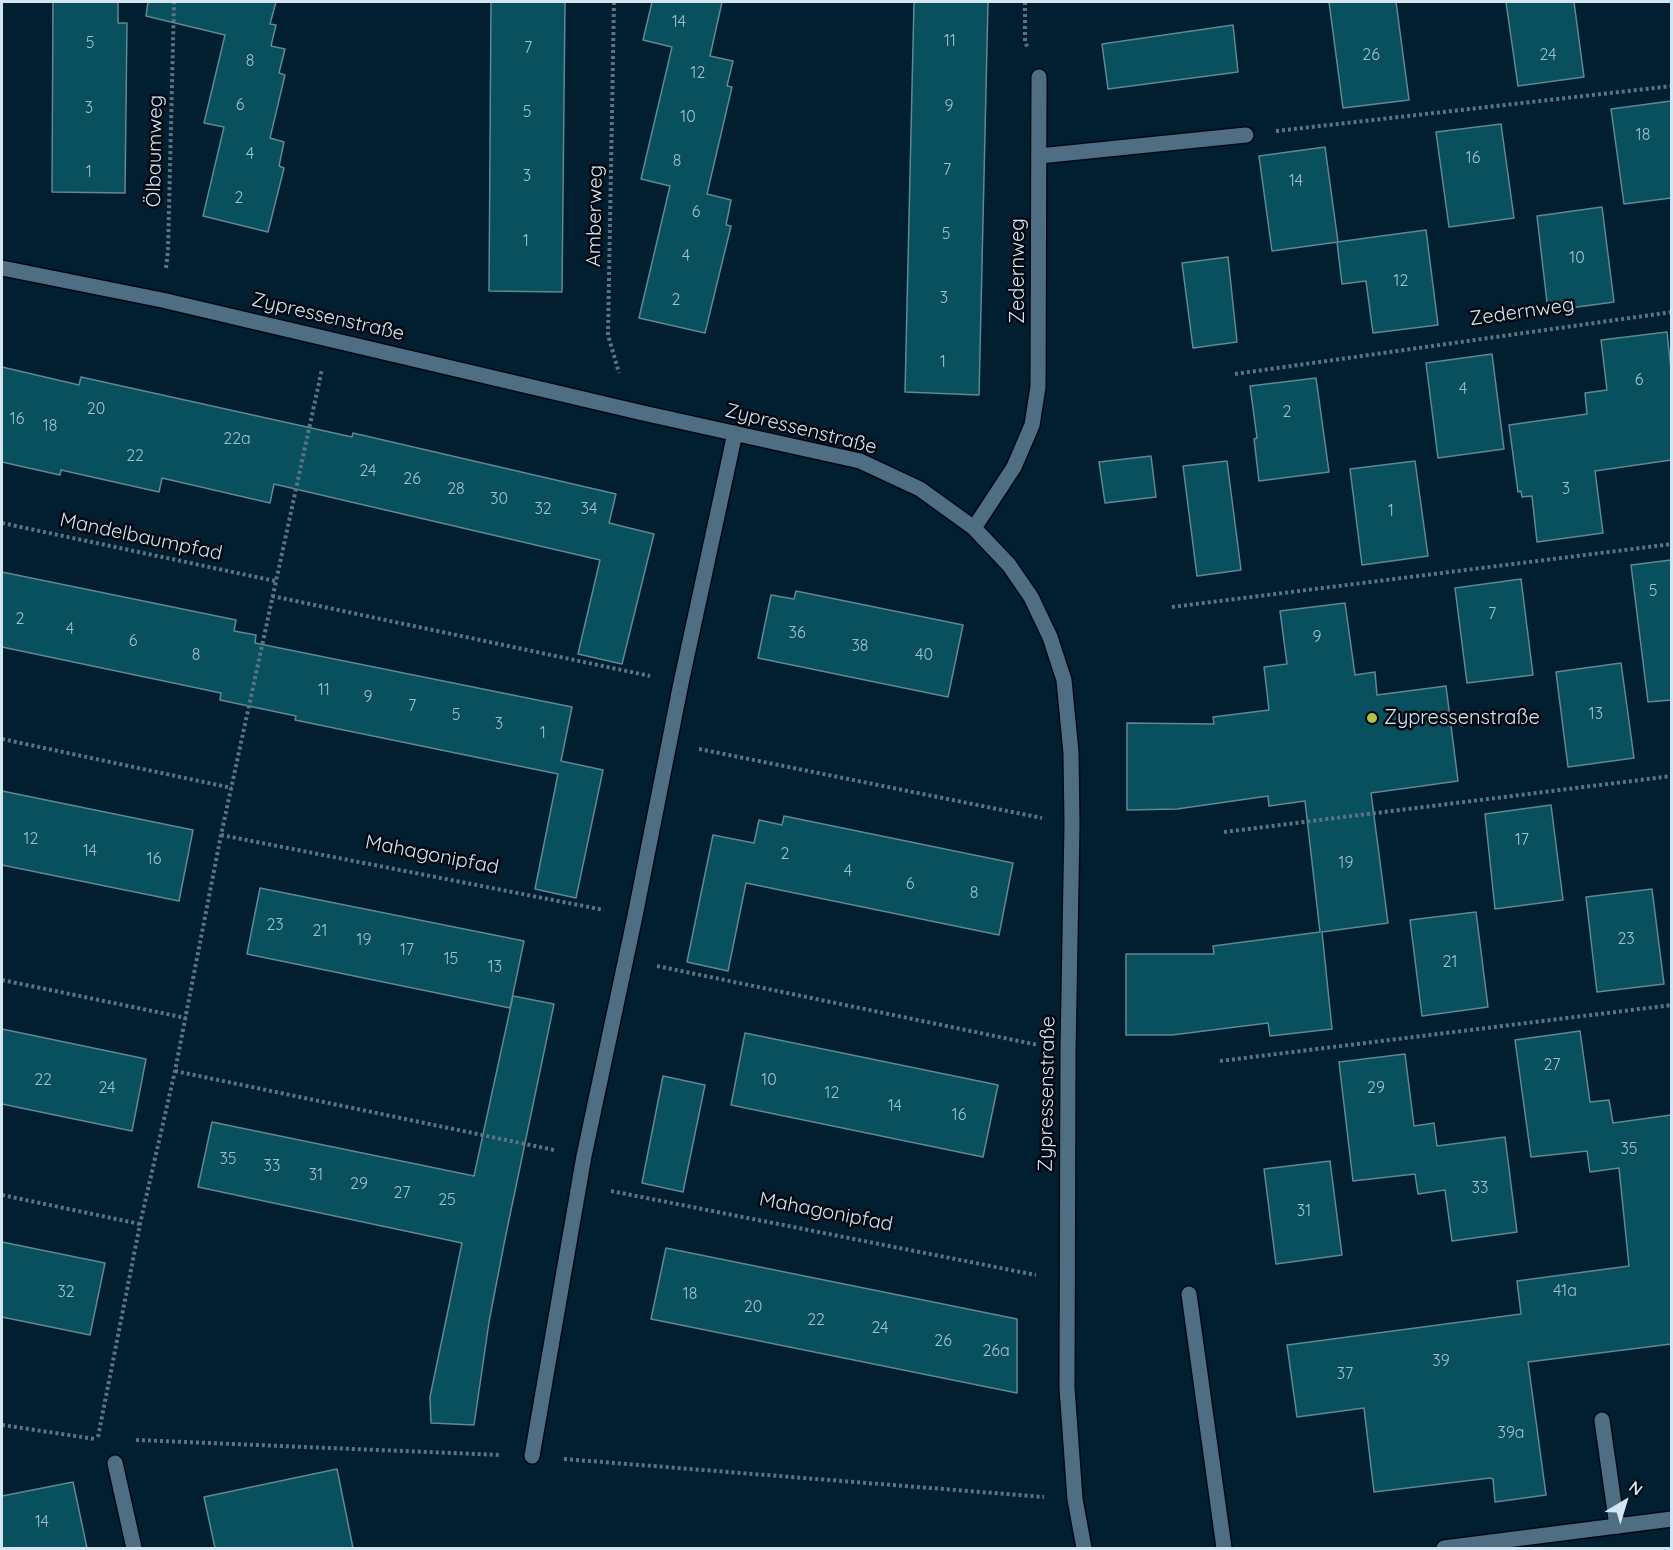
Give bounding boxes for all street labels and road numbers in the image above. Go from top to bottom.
street label: Ölbaumweg [142,95,168,207]
street label: Amberweg [582,165,608,267]
street label: Zedernweg [1006,218,1030,324]
street label: Zypressenstraße [249,288,407,346]
street label: Zedernweg [1468,293,1576,331]
street label: Zypressenstraße [723,399,879,459]
street label: Mandelbaumpfad [58,508,224,566]
street label: Mahagonipfad [363,830,501,880]
street label: Zypressenstraße [1034,1016,1060,1172]
street label: Mahagonipfad [757,1187,895,1237]

